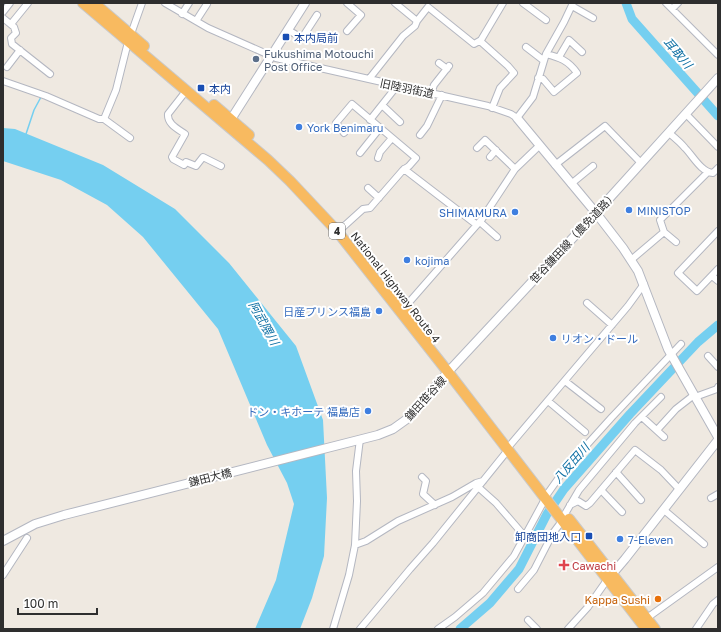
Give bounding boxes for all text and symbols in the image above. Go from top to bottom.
place label: 本内局前 [294,31,338,44]
marker: 本内局前 [281,32,291,42]
water label: 耳取川 [661,34,697,73]
place label: Fukushima Motouchi Post Office [264,47,374,73]
marker: Fukushima Motouchi Post Office [251,54,261,64]
street label: 旧陸羽街道 [379,76,435,100]
place label: 本内 [209,82,231,95]
marker: 本内 [196,83,206,93]
place label: York Benimaru [307,121,383,134]
marker: York Benimaru [294,122,304,132]
street label: 笹谷鎌田線（農免道路） [527,188,619,286]
place label: MINISTOP [637,204,691,217]
marker: MINISTOP [624,205,634,215]
place label: SHIMAMURA [439,206,508,219]
marker: SHIMAMURA [510,207,520,217]
road number: 4 [329,223,345,239]
street label: National Highway Route 4 [349,229,443,345]
place label: kojima [415,254,449,267]
marker: kojima [402,255,412,265]
water label: 阿武隈川 [246,298,283,349]
place label: 日産プリンス福島 [283,305,371,318]
marker: 日産プリンス福島 [374,306,384,316]
place label: リオン・ドール [561,332,638,345]
marker: リオン・ドール [548,333,558,343]
street label: 鎌田笹谷線 [402,373,448,423]
place label: ドン・キホーテ 福島店 [247,405,360,418]
marker: ドン・キホーテ 福島店 [363,406,373,416]
water label: 八反田川 [550,438,594,486]
street label: 鎌田大橋 [187,465,233,489]
place label: 卸商団地入口 [515,530,581,543]
marker: 卸商団地入口 [584,531,594,541]
place label: 7-Eleven [628,533,673,546]
marker: 7-Eleven [615,534,625,544]
place label: Cawachi [572,559,616,572]
marker: Cawachi [559,560,569,570]
scale bar [18,590,97,616]
place label: Kappa Sushi [585,593,650,606]
marker: Kappa Sushi [653,594,663,604]
text: 100 m [24,596,58,611]

